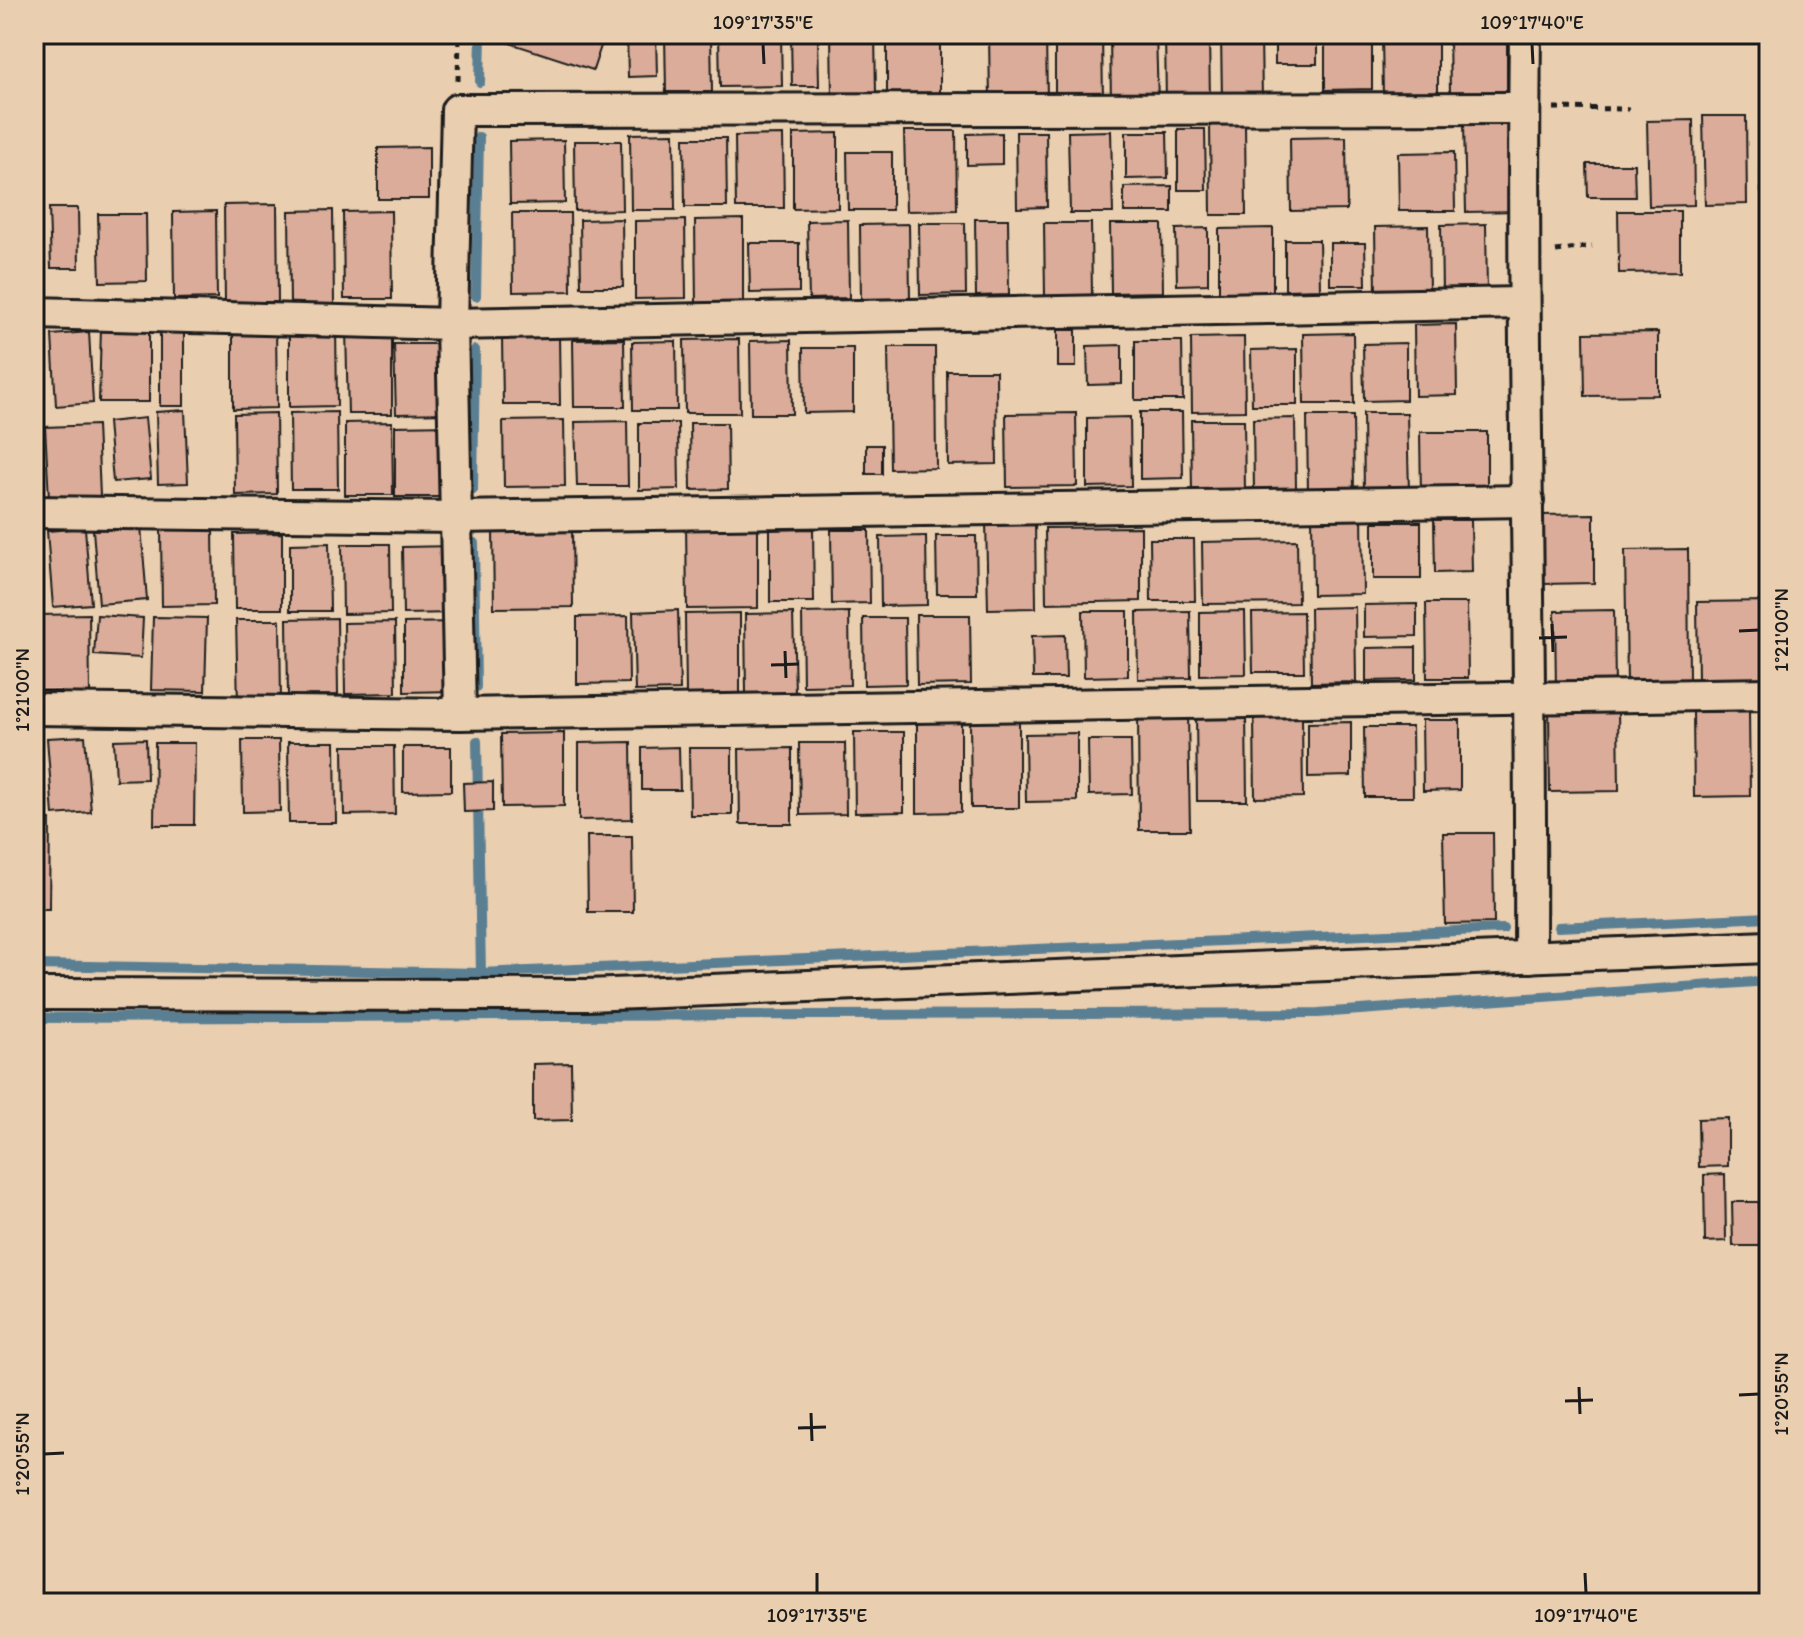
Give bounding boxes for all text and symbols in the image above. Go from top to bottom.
text: 109°17'35"E [713,10,813,34]
text: 109°17'40"E [1480,10,1584,34]
text: 1°21'00"N [1769,588,1793,672]
text: 1°21'00"N [10,648,34,732]
text: 1°20'55"N [1769,1352,1793,1436]
text: 1°20'55"N [10,1412,34,1496]
text: 109°17'35"E [767,1603,867,1627]
text: 109°17'40"E [1534,1603,1638,1627]

